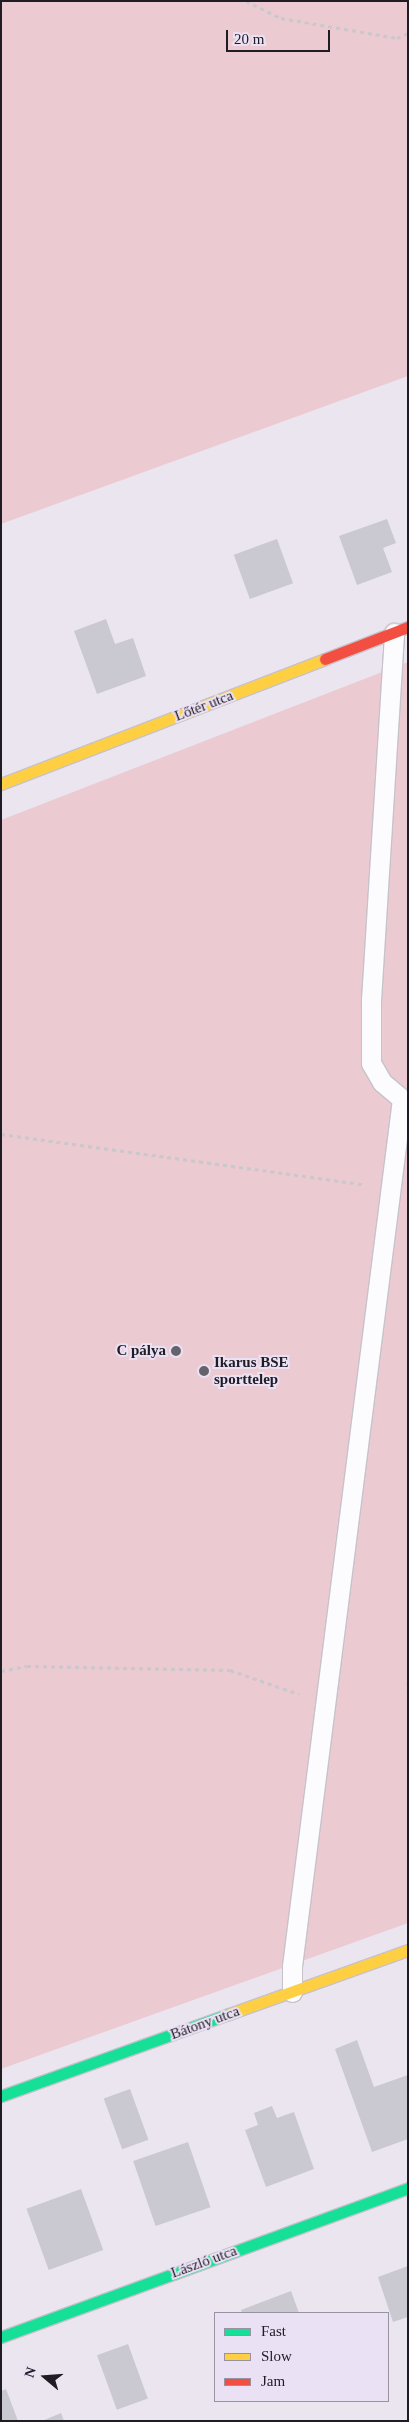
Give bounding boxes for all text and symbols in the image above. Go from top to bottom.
scale bar [229,20,333,52]
text: 20 m [234,31,264,47]
street label: Lőtér utca [172,687,236,725]
place label: C pálya [116,1342,166,1360]
marker: C pálya [170,1345,182,1357]
place label: Ikarus BSE sporttelep [214,1353,289,1388]
marker: Ikarus BSE sporttelep [198,1365,210,1377]
street label: Bátony utca [168,2002,242,2044]
street label: László utca [169,2242,239,2282]
legend [214,2312,389,2402]
text: Fast [261,2323,286,2339]
text: Slow [261,2348,292,2364]
north arrow [20,2352,70,2402]
text: N [22,2365,39,2379]
text: Jam [261,2373,285,2389]

